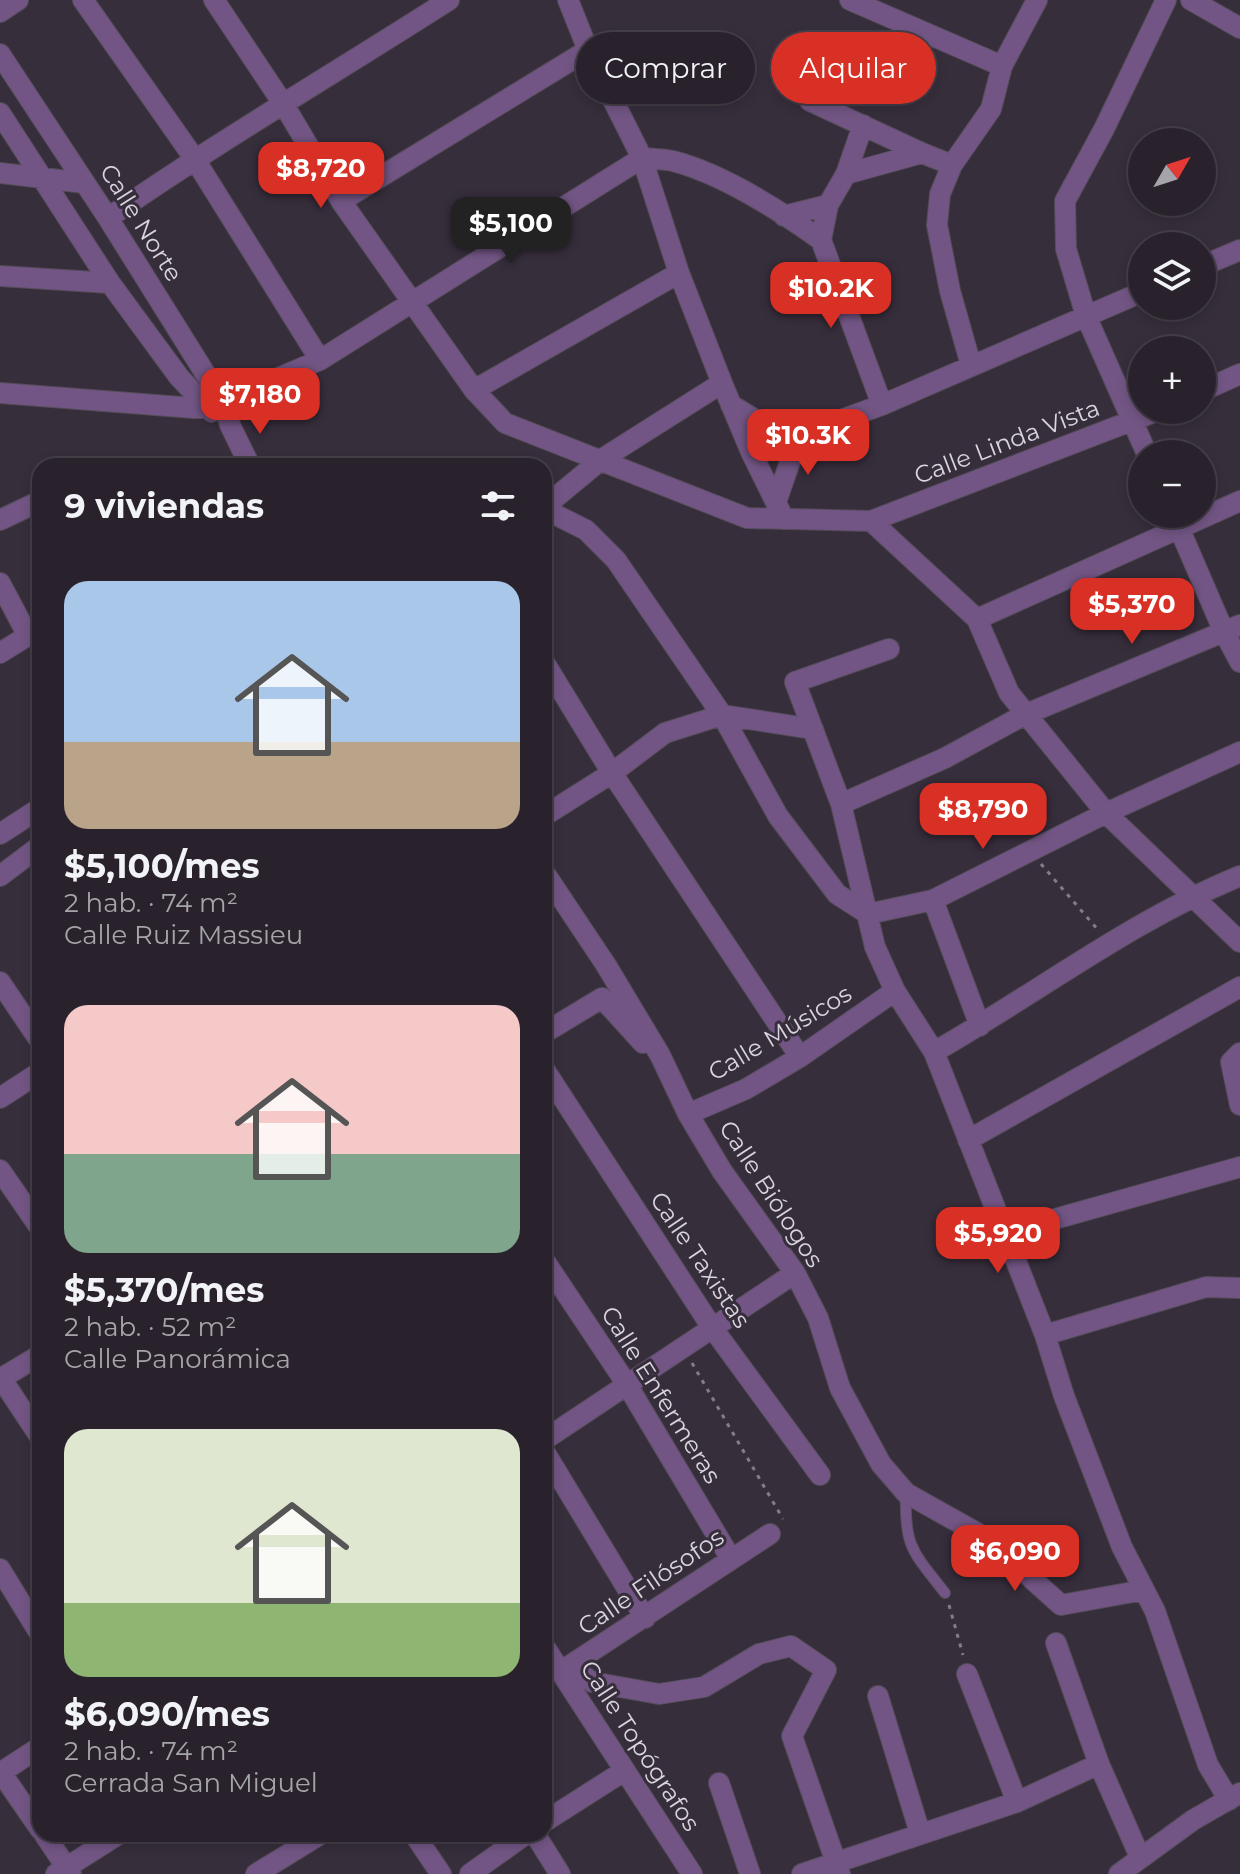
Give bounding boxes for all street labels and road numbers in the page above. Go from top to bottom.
street label: Calle Norte [94,159,189,287]
street label: Calle Linda Vista [910,393,1104,490]
street label: Calle Músicos [703,978,857,1087]
street label: Calle Biólogos [713,1115,830,1272]
street label: Calle Taxistas [644,1186,757,1333]
street label: Calle Enfermeras [595,1301,728,1489]
street label: Calle Filósofos [572,1522,729,1641]
street label: Calle Topógrafos [574,1655,706,1836]

